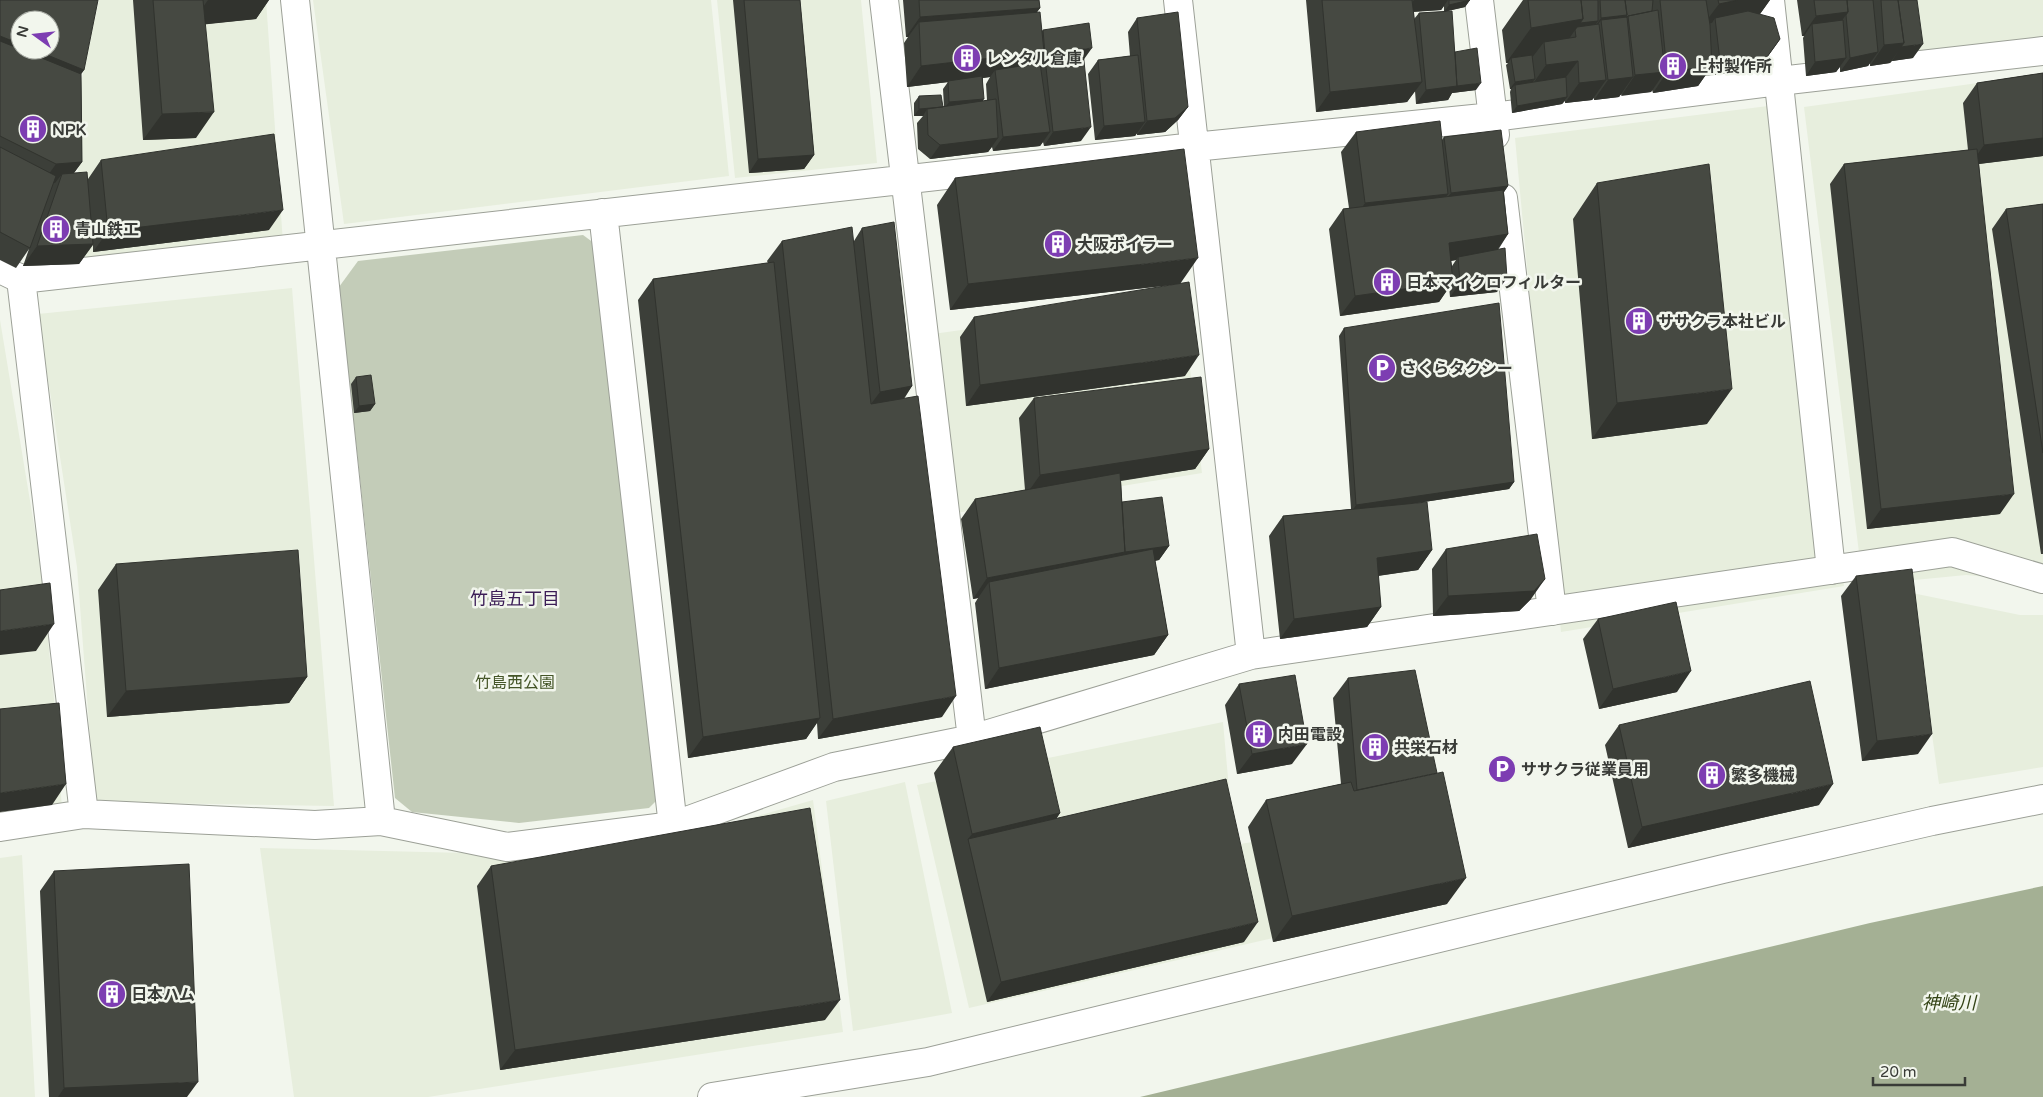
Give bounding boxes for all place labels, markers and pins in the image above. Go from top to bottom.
building icon: レンタル倉庫 [952,43,982,73]
place label: レンタル倉庫 [986,49,1082,69]
building icon: 上村製作所 [1658,51,1688,81]
place label: 上村製作所 [1692,57,1772,77]
building icon: NPK [18,114,48,144]
place label: NPK [52,120,87,140]
building icon: 青山鉄工 [41,214,71,244]
place label: 青山鉄工 [75,220,139,240]
building icon: 大阪ボイラー [1043,229,1073,259]
place label: 大阪ボイラー [1077,235,1173,255]
building icon: 日本マイクロフィルター [1372,267,1402,297]
place label: 日本マイクロフィルター [1406,273,1581,293]
building icon: ササクラ本社ビル [1624,306,1654,336]
place label: ササクラ本社ビル [1658,312,1786,332]
parking icon: さくらタクシー [1367,353,1397,383]
place label: さくらタクシー [1401,359,1513,379]
building icon: 内田電設 [1244,719,1274,749]
place label: 内田電設 [1278,725,1342,745]
building icon: 共栄石材 [1360,732,1390,762]
place label: 共栄石材 [1394,738,1458,758]
parking icon: ササクラ従業員用 [1487,754,1517,784]
place label: ササクラ従業員用 [1521,760,1649,780]
building icon: 繁多機械 [1697,760,1727,790]
place label: 繁多機械 [1731,766,1795,786]
building icon: 日本ハム [97,979,127,1009]
place label: 日本ハム [131,985,195,1005]

